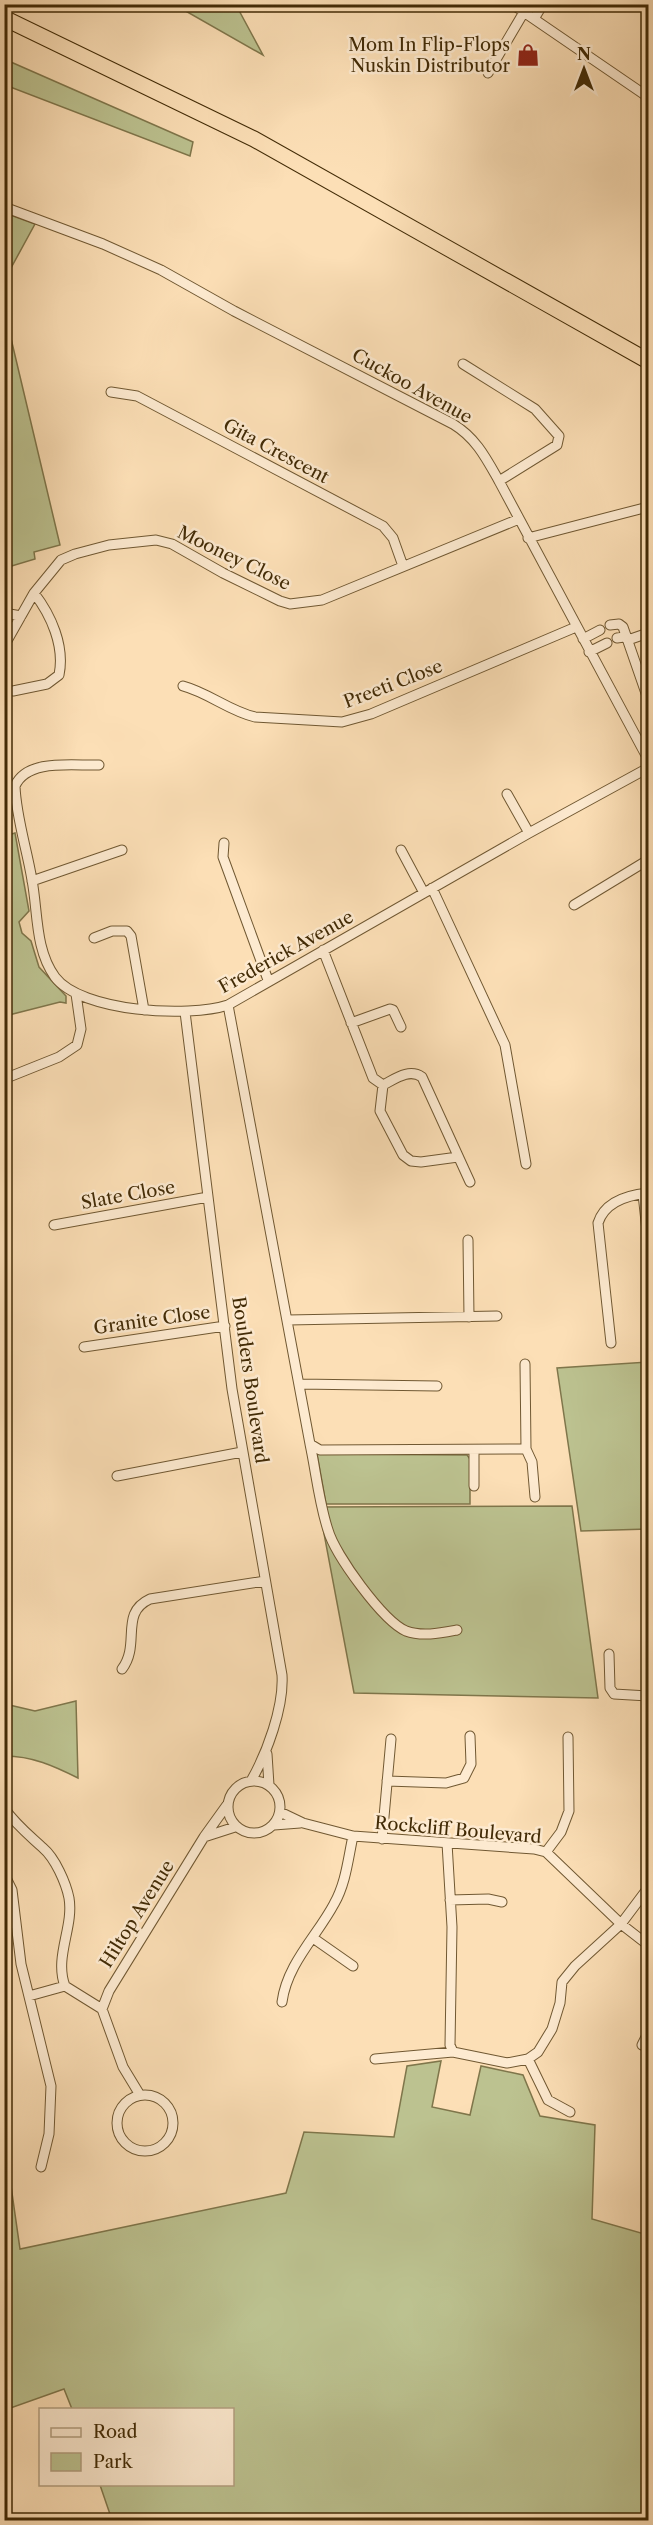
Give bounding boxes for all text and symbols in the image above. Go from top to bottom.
place label: Mom In Flip-Flops Nuskin Distributor [348,34,510,77]
north arrow [554,39,614,99]
shop icon: Mom In Flip-Flops Nuskin Distributor [515,42,541,68]
text: N [577,44,591,64]
street label: Cuckoo Avenue [348,344,476,428]
street label: Gita Crescent [219,414,333,488]
street label: Mooney Close [174,521,294,595]
street label: Preeti Close [340,655,446,713]
street label: Frederick Avenue [215,906,357,998]
street label: Slate Close [79,1176,177,1214]
street label: Boulders Boulevard [227,1295,273,1465]
street label: Granite Close [92,1301,212,1339]
street label: Rockcliff Boulevard [374,1812,542,1848]
street label: Hiltop Avenue [95,1856,179,1972]
legend [39,2408,234,2486]
text: Road [93,2421,138,2443]
text: Park [93,2451,134,2473]

